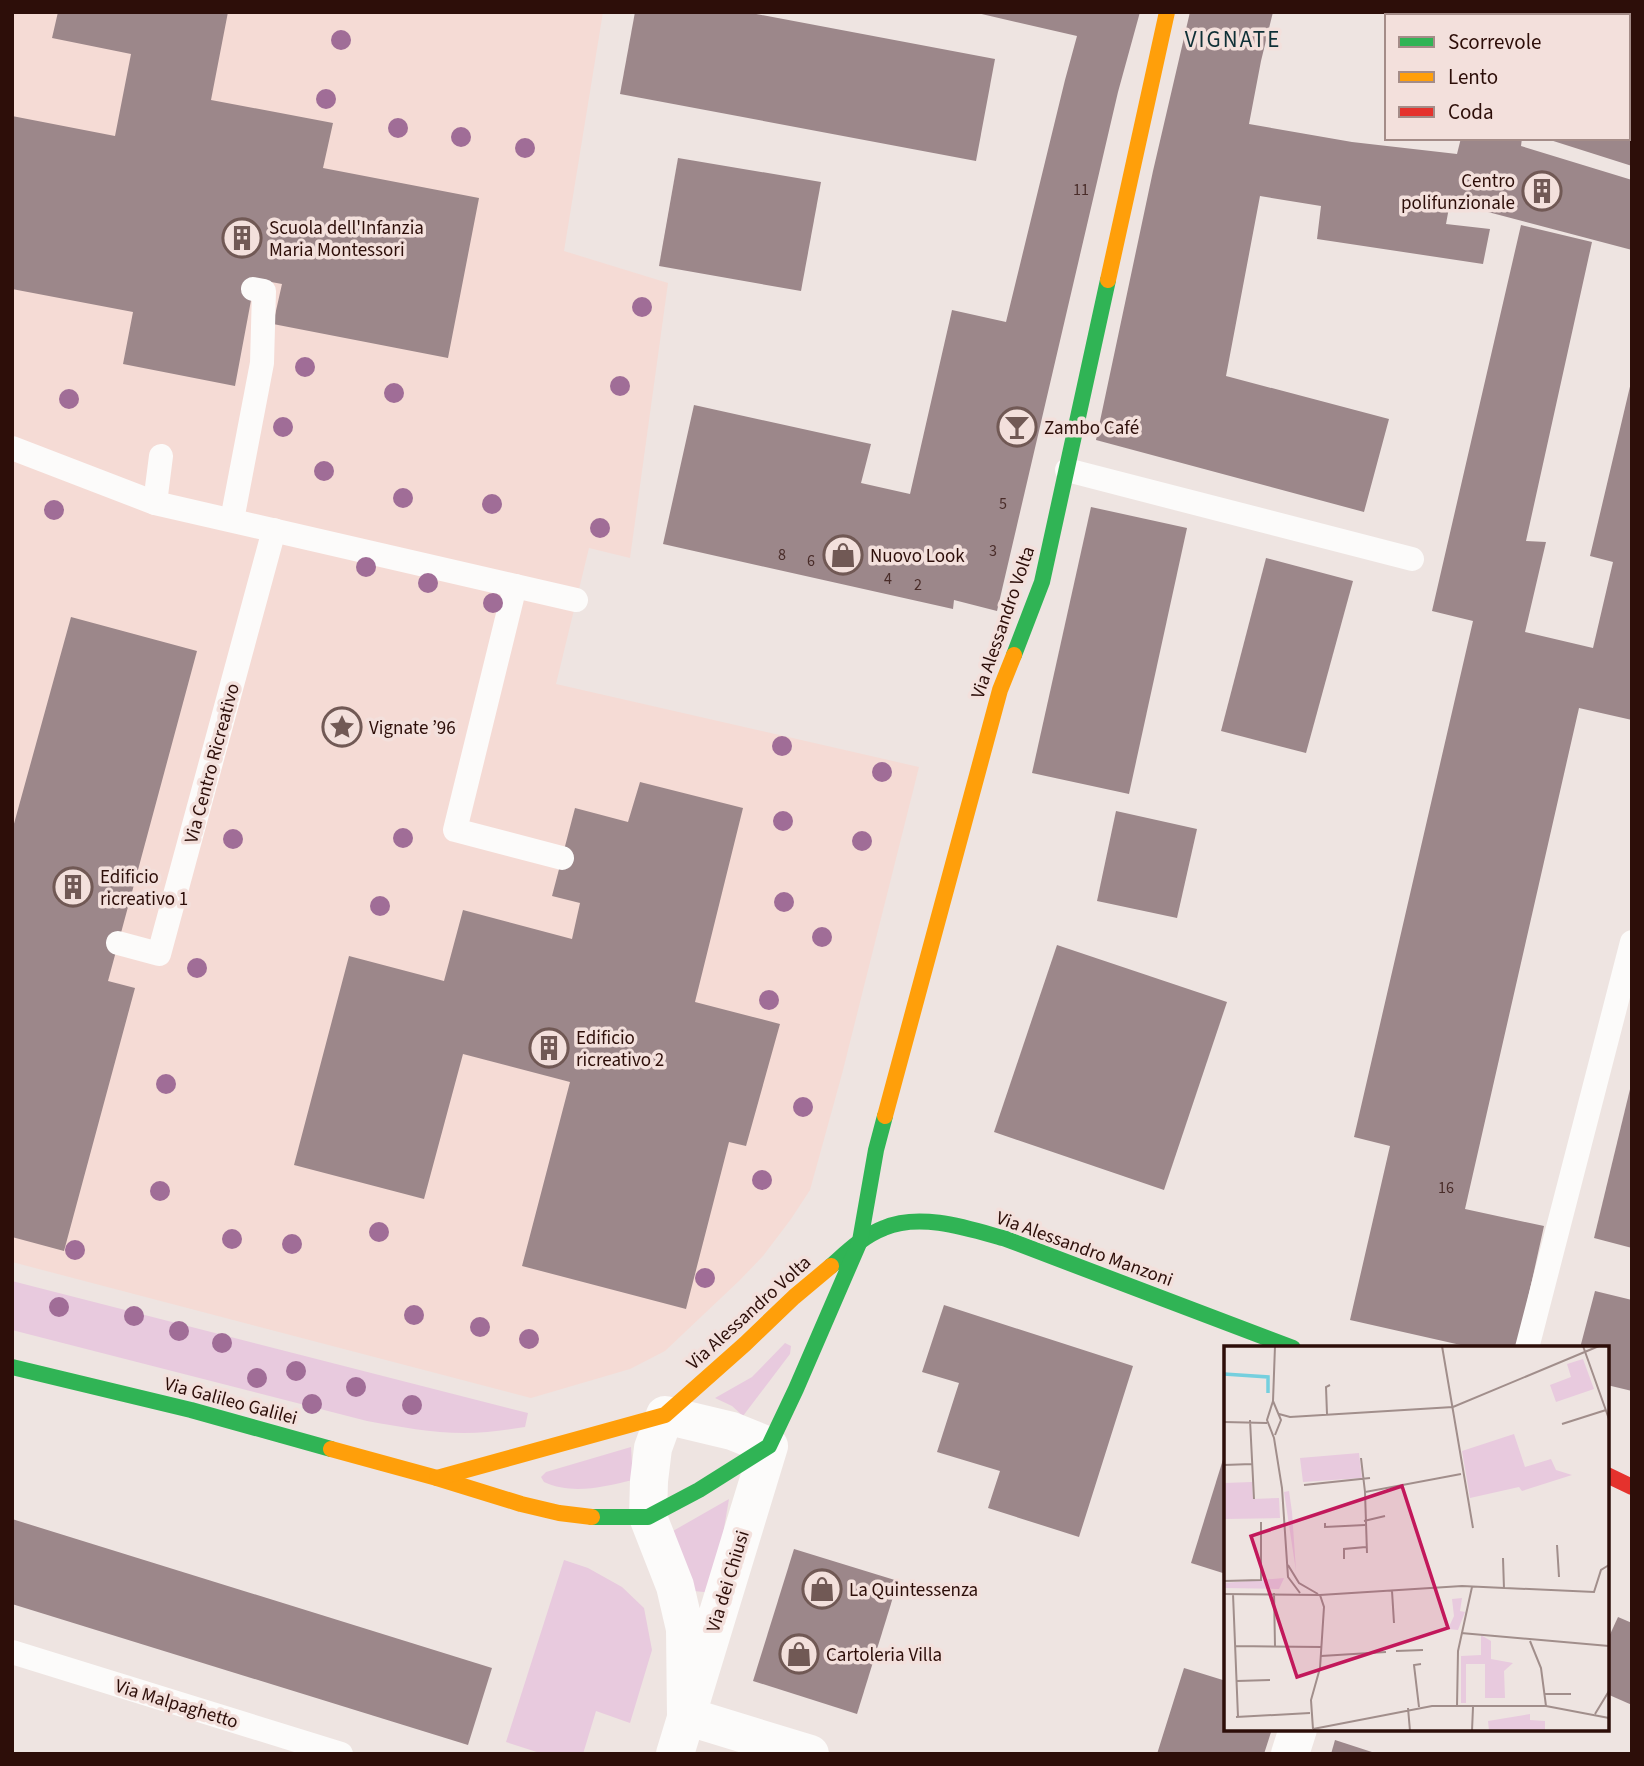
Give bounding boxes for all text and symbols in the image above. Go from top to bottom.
legend [1385,14,1630,140]
district label: VIGNATE [1185,23,1281,56]
text: Scorrevole [1448,27,1542,57]
text: Lento [1448,62,1498,92]
text: Coda [1448,97,1494,127]
place label: Centro polifunzionale [1401,168,1515,217]
building icon: Centro polifunzionale [1521,170,1563,212]
house number: 11 [1073,179,1089,201]
place label: Scuola dell'Infanzia Maria Montessori [269,215,424,264]
building icon: Scuola dell'Infanzia Maria Montessori [221,217,263,259]
bar icon: Zambo Café [996,406,1038,448]
place label: Zambo Café [1044,415,1139,442]
house number: 5 [999,493,1007,515]
shop icon: Nuovo Look [822,534,864,576]
house number: 3 [989,540,997,562]
place label: Nuovo Look [870,543,965,570]
street label: Via Alessandro Volta [965,543,1042,702]
house number: 8 [778,544,786,566]
house number: 6 [807,550,815,572]
house number: 4 [884,568,892,590]
house number: 2 [914,574,922,596]
street label: Via Centro Ricreativo [178,680,247,846]
place icon: Vignate ’96 [321,706,363,748]
place label: Vignate ’96 [369,715,456,742]
place label: Edificio ricreativo 1 [100,864,188,913]
building icon: Edificio ricreativo 1 [52,866,94,908]
place label: Edificio ricreativo 2 [576,1025,664,1074]
building icon: Edificio ricreativo 2 [528,1027,570,1069]
house number: 16 [1438,1177,1454,1199]
street label: Via Alessandro Manzoni [992,1205,1177,1294]
street label: Via Alessandro Volta [681,1250,817,1377]
inset map [1224,1346,1609,1731]
street label: Via Galileo Galilei [161,1371,300,1432]
street label: Via dei Chiusi [700,1527,757,1636]
shop icon: La Quintessenza [801,1568,843,1610]
place label: La Quintessenza [849,1577,978,1604]
shop icon: Cartoleria Villa [778,1633,820,1675]
place label: Cartoleria Villa [826,1642,942,1669]
street label: Via Malpaghetto [112,1673,242,1736]

